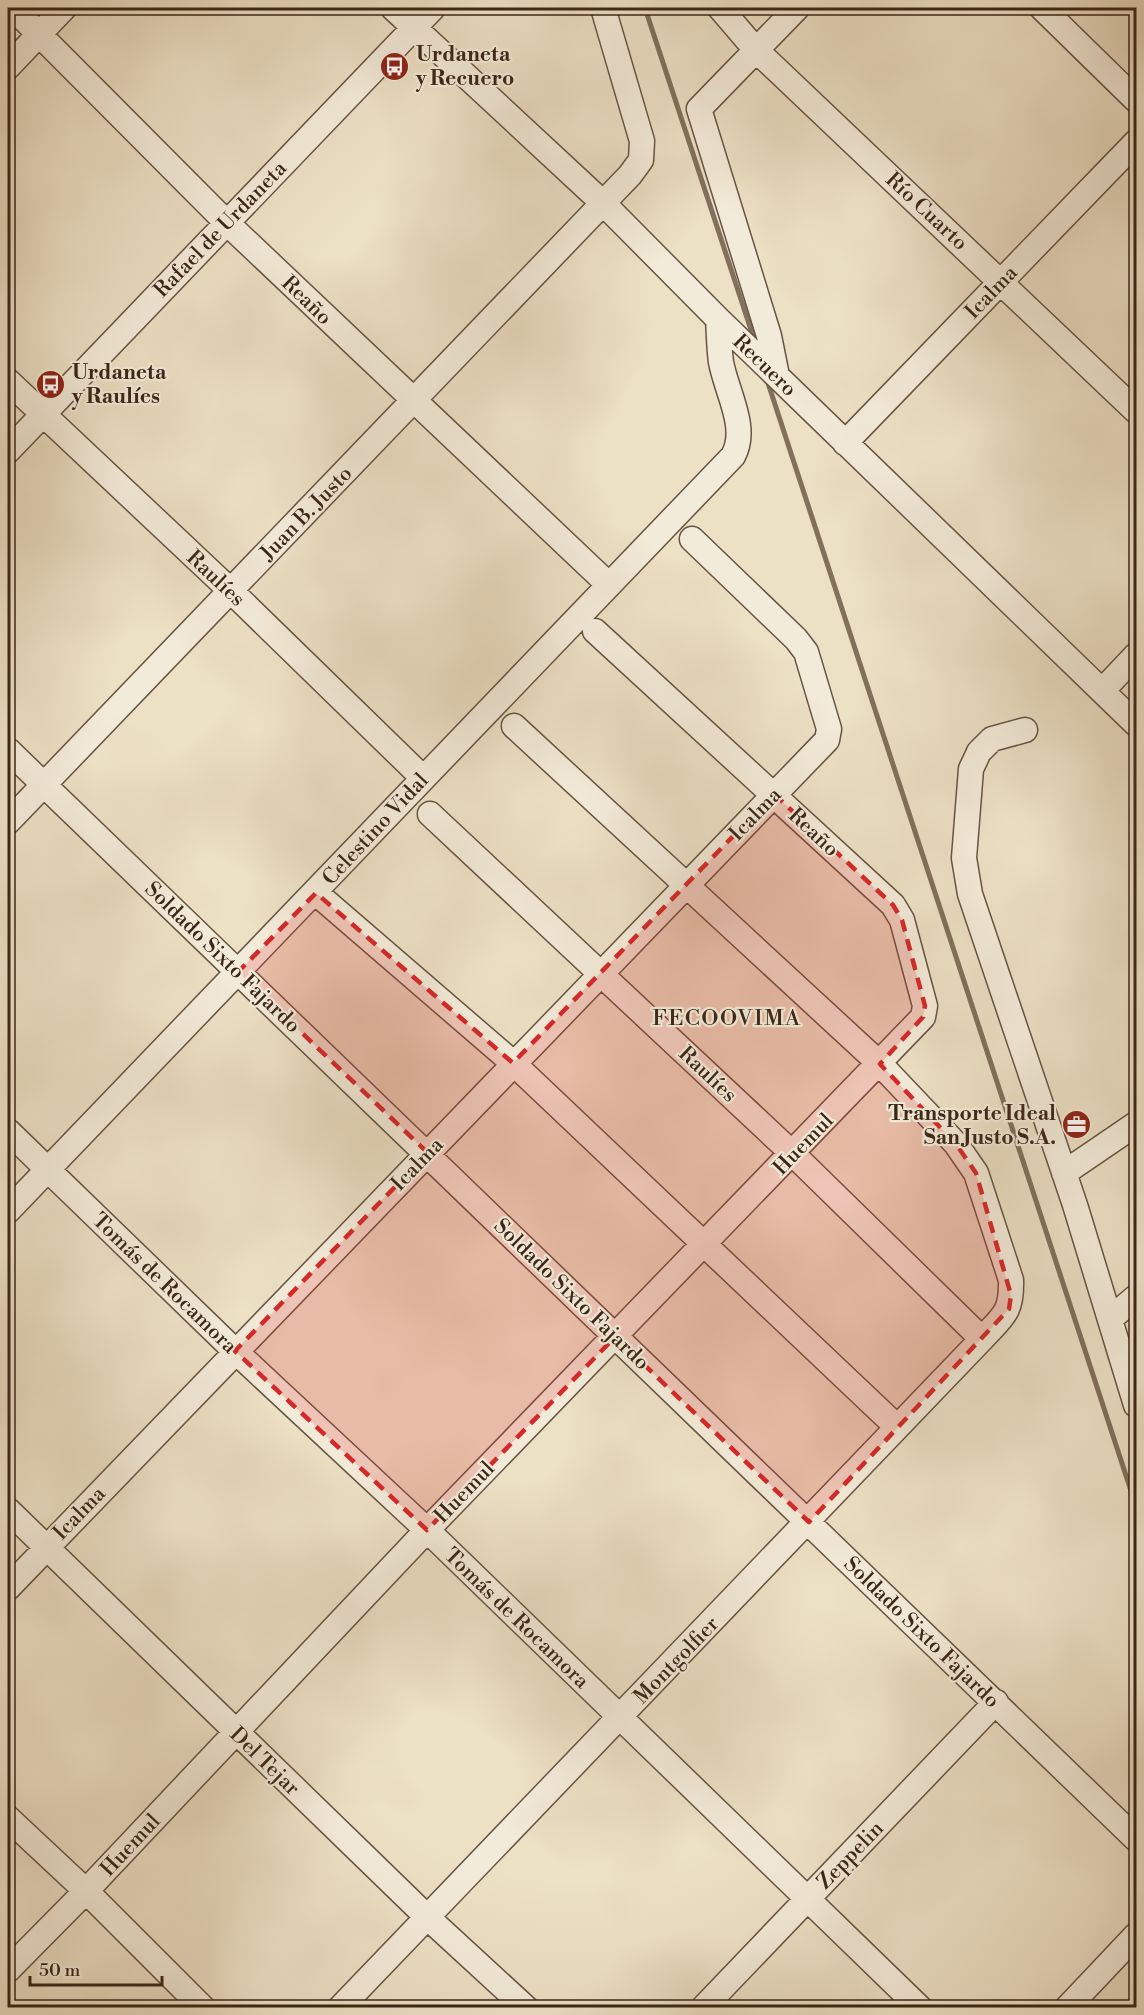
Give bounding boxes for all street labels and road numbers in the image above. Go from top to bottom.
street label: Rafael de Urdaneta [149,156,293,303]
street label: Río Cuarto [880,167,973,256]
street label: Icalma [960,260,1024,325]
street label: Reaño [276,271,337,331]
street label: Recuero [727,329,802,402]
street label: Juan B. Justo [254,461,358,567]
street label: Raulíes [181,545,250,612]
street label: Celestino Vidal [317,768,434,891]
street label: Icalma [724,782,788,847]
street label: Reaño [783,803,844,863]
street label: Soldado Sixto Fajardo [139,877,306,1039]
street label: Raulíes [673,1041,742,1108]
street label: Huemul [768,1108,839,1181]
street label: Icalma [386,1132,450,1197]
street label: Tomás de Rocamora [86,1208,242,1360]
street label: Soldado Sixto Fajardo [488,1214,655,1376]
street label: Huemul [429,1456,500,1529]
street label: Icalma [48,1481,112,1546]
street label: Tomás de Rocamora [438,1543,594,1695]
street label: Soldado Sixto Fajardo [838,1552,1005,1714]
street label: Montgolfier [629,1611,725,1710]
street label: Del Tejar [224,1722,305,1801]
street label: Huemul [95,1809,166,1882]
street label: Zeppelin [812,1816,890,1895]

